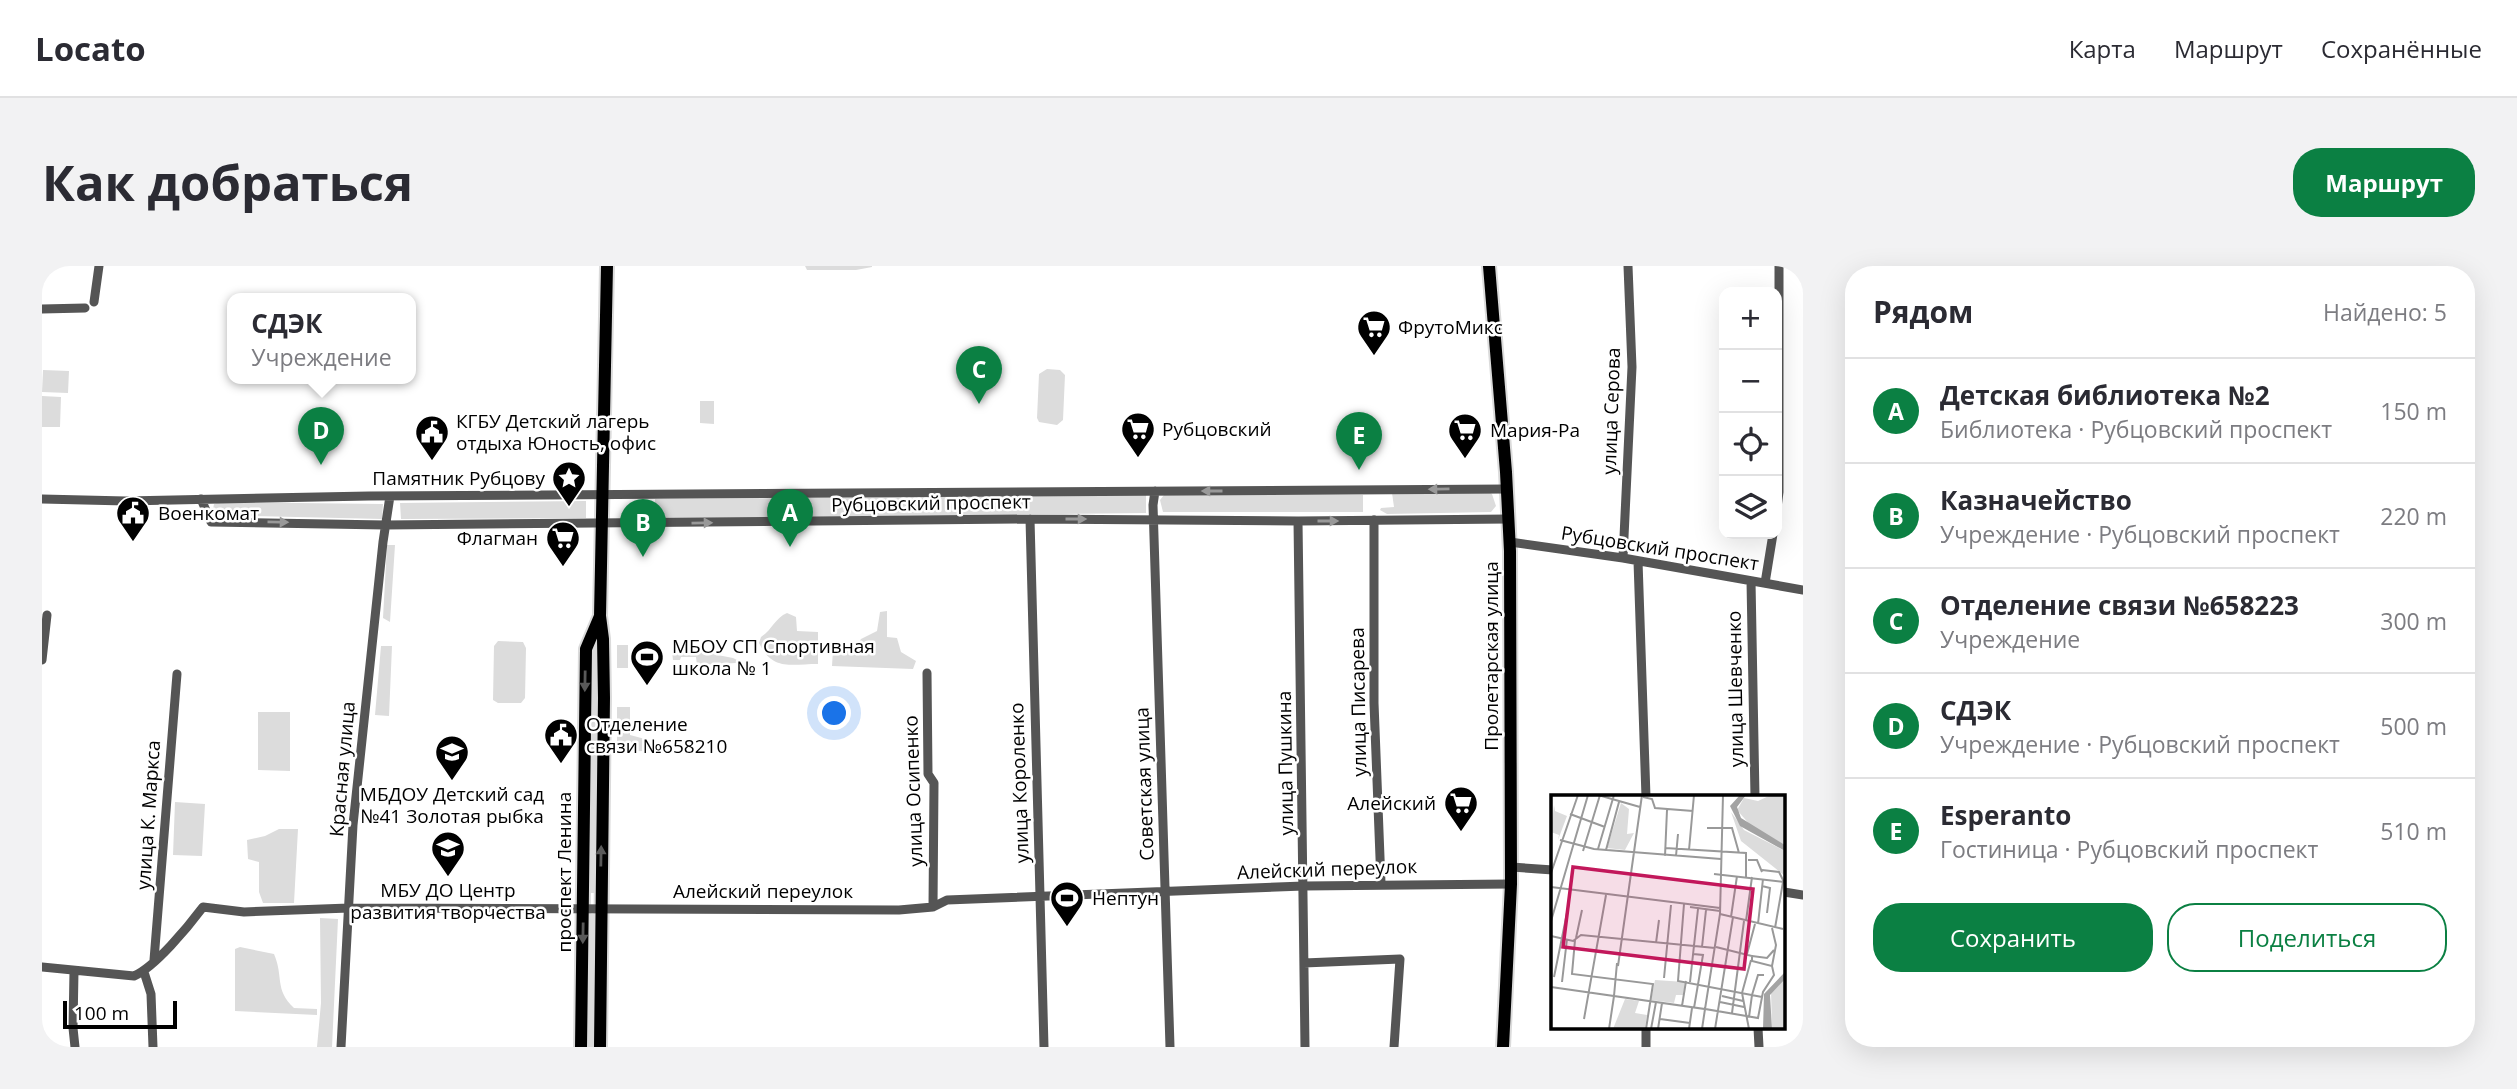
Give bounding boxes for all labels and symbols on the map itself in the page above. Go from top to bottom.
supermarket icon: ФрутоМикс [1355,308,1393,357]
place label: ФрутоМикс [1398,314,1503,340]
pin: C [956,346,1002,404]
street label: улица Серова [1596,347,1626,475]
pin: D [298,407,344,465]
place label: КГБУ Детский лагерь отдыха Юность, офис [456,408,656,456]
supermarket icon: Рубцовский [1119,410,1157,459]
supermarket icon: Мария-Ра [1446,411,1484,460]
pin: E [1336,412,1382,470]
public building icon: КГБУ Детский лагерь отдыха Юность, офис [413,413,451,462]
place label: Рубцовский [1162,416,1272,442]
place label: Мария-Ра [1490,417,1580,443]
place icon: Памятник Рубцову [550,459,588,508]
place label: Памятник Рубцову [372,465,545,491]
one-way arrow [1428,483,1450,495]
one-way arrow [1200,485,1222,497]
street label: Рубцовский проспект [831,488,1031,518]
pin: A [767,489,813,547]
public building icon: Военкомат [114,494,152,543]
pin: B [620,499,666,557]
place label: Военкомат [158,500,259,526]
one-way arrow [1065,513,1087,525]
one-way arrow [1317,515,1339,527]
one-way arrow [267,517,289,528]
one-way arrow [691,517,713,528]
supermarket icon: Флагман [544,519,582,568]
street label: Рубцовский проспект [1559,520,1761,576]
place label: Флагман [457,525,538,551]
street label: Пролетарская улица [1478,561,1504,751]
street label: улица Шевченко [1721,611,1749,767]
street label: улица Писарева [1344,627,1372,777]
place label: МБОУ СП Спортивная школа № 1 [672,633,875,681]
sports icon: МБОУ СП Спортивная школа № 1 [628,638,666,687]
one-way arrow [579,670,591,692]
street label: улица Пушкина [1271,690,1299,836]
your location [817,696,851,730]
street label: Красная улица [323,700,361,838]
street label: улица Короленко [1003,702,1035,864]
street label: Советская улица [1128,707,1160,861]
place label: Отделение связи №658210 [586,711,727,759]
street label: улица Осипенко [897,715,929,867]
public building icon: Отделение связи №658210 [542,716,580,765]
school or university icon: МБДОУ Детский сад №41 Золотая рыбка [433,733,471,782]
street label: улица К. Маркса [130,739,166,891]
place label: МБДОУ Детский сад №41 Золотая рыбка [360,781,544,829]
supermarket icon: Алейский [1442,784,1480,833]
place label: Алейский [1347,790,1436,816]
street label: проспект Ленина [551,792,577,952]
inset map [1551,795,1786,1030]
school or university icon: МБУ ДО Центр развития творчества [429,829,467,878]
one-way arrow [595,845,607,867]
street label: Алейский переулок [1237,853,1418,885]
place label: МБУ ДО Центр развития творчества [350,877,546,925]
street label: Алейский переулок [673,878,853,904]
sports icon: Нептун [1048,879,1086,928]
place label: Нептун [1092,885,1159,911]
one-way arrow [577,922,588,944]
scale bar [63,998,177,1030]

